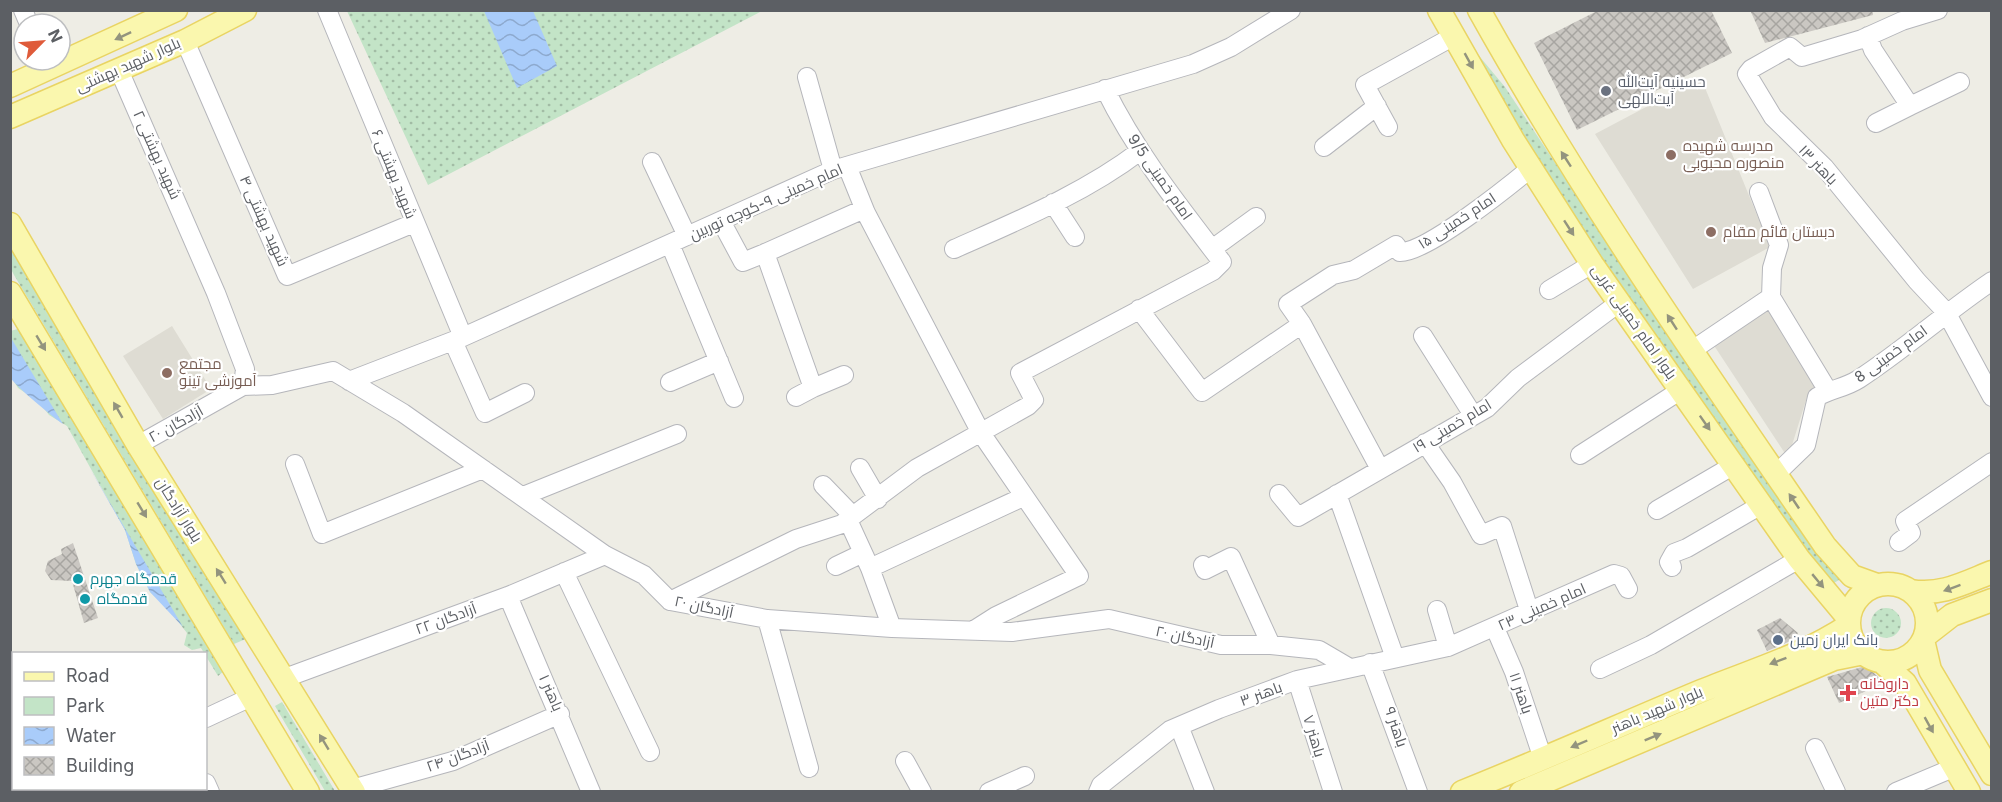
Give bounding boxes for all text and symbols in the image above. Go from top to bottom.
north arrow [12,12,72,72]
text: N [44,26,67,45]
one-way arrow [114,31,131,40]
street label: بلوار شهید بهشتی [72,33,184,97]
one-way arrow [1463,53,1474,69]
place label: حسینیه آیت‌الله آیت‌اللهی [1618,72,1705,109]
marker: حسینیه آیت‌الله آیت‌اللهی [1599,84,1613,98]
street label: شهید بهشتی ۲ [128,107,186,203]
street label: شهید بهشتی ۶ [367,126,421,222]
street label: امام خمینی 9/5 [1123,130,1197,224]
place label: مدرسه شهیده منصوره محبوبی [1683,136,1784,173]
street label: باهنر ۱۳ [1795,141,1842,189]
marker: مدرسه شهیده منصوره محبوبی [1664,148,1678,162]
one-way arrow [1561,151,1572,167]
street label: امام خمینی ۹-کوچه توربین [686,159,846,245]
street label: شهید بهشتی ۴ [235,172,293,270]
street label: امام خمینی ۱۵ [1414,188,1500,254]
one-way arrow [1564,220,1575,236]
place label: دبستان قائم مقام [1723,222,1835,242]
marker: دبستان قائم مقام [1704,225,1718,239]
street label: بلوار امام خمینی غربی [1587,260,1681,384]
one-way arrow [1667,314,1678,330]
street label: امام خمینی 8 [1850,321,1932,387]
one-way arrow [35,335,46,351]
place label: مجتمع آموزشی تینو [179,354,257,391]
marker: مجتمع آموزشی تینو [160,366,174,380]
street label: امام خمینی ۱۹ [1409,395,1495,457]
street label: آزادگان ۲۰ [145,401,207,447]
one-way arrow [113,402,124,418]
one-way arrow [1699,414,1711,430]
street label: بلوار آزادگان [151,474,207,546]
one-way arrow [1788,493,1800,509]
one-way arrow [136,502,147,518]
one-way arrow [215,568,226,584]
place label: قدمگاه جهرم [90,569,177,589]
marker: قدمگاه جهرم [71,572,85,586]
one-way arrow [1811,573,1824,588]
street label: امام خمینی ۲۳ [1495,579,1589,635]
one-way arrow [1943,583,1961,593]
place label: قدمگاه [97,589,148,608]
street label: آزادگان ۲۰ [673,591,735,623]
marker: قدمگاه [78,592,92,606]
street label: آزادگان ۲۲ [413,599,479,639]
street label: آزادگان ۲۰ [1154,621,1216,653]
place label: بانک ایران زمین [1790,630,1878,650]
marker: بانک ایران زمین [1771,633,1785,647]
legend [12,652,207,790]
one-way arrow [1769,657,1787,667]
text: Road [66,665,109,686]
street label: باهنر ۱۱ [1506,670,1537,716]
street label: باهنر ۱ [535,672,568,714]
place label: داروخانه دکتر متین [1860,674,1919,711]
street label: باهنر ۳ [1237,677,1285,710]
street label: بلوار شهید باهنر [1607,682,1706,739]
marker: داروخانه دکتر متین [1841,686,1855,700]
text: Park [66,695,105,716]
street label: باهنر ۹ [1381,704,1412,749]
street label: باهنر ۷ [1299,713,1330,759]
one-way arrow [1924,717,1934,734]
text: Water [66,725,116,746]
one-way arrow [1644,732,1662,741]
one-way arrow [318,734,329,750]
street label: آزادگان ۲۴ [424,735,492,777]
one-way arrow [1570,739,1587,748]
text: Building [66,755,134,776]

